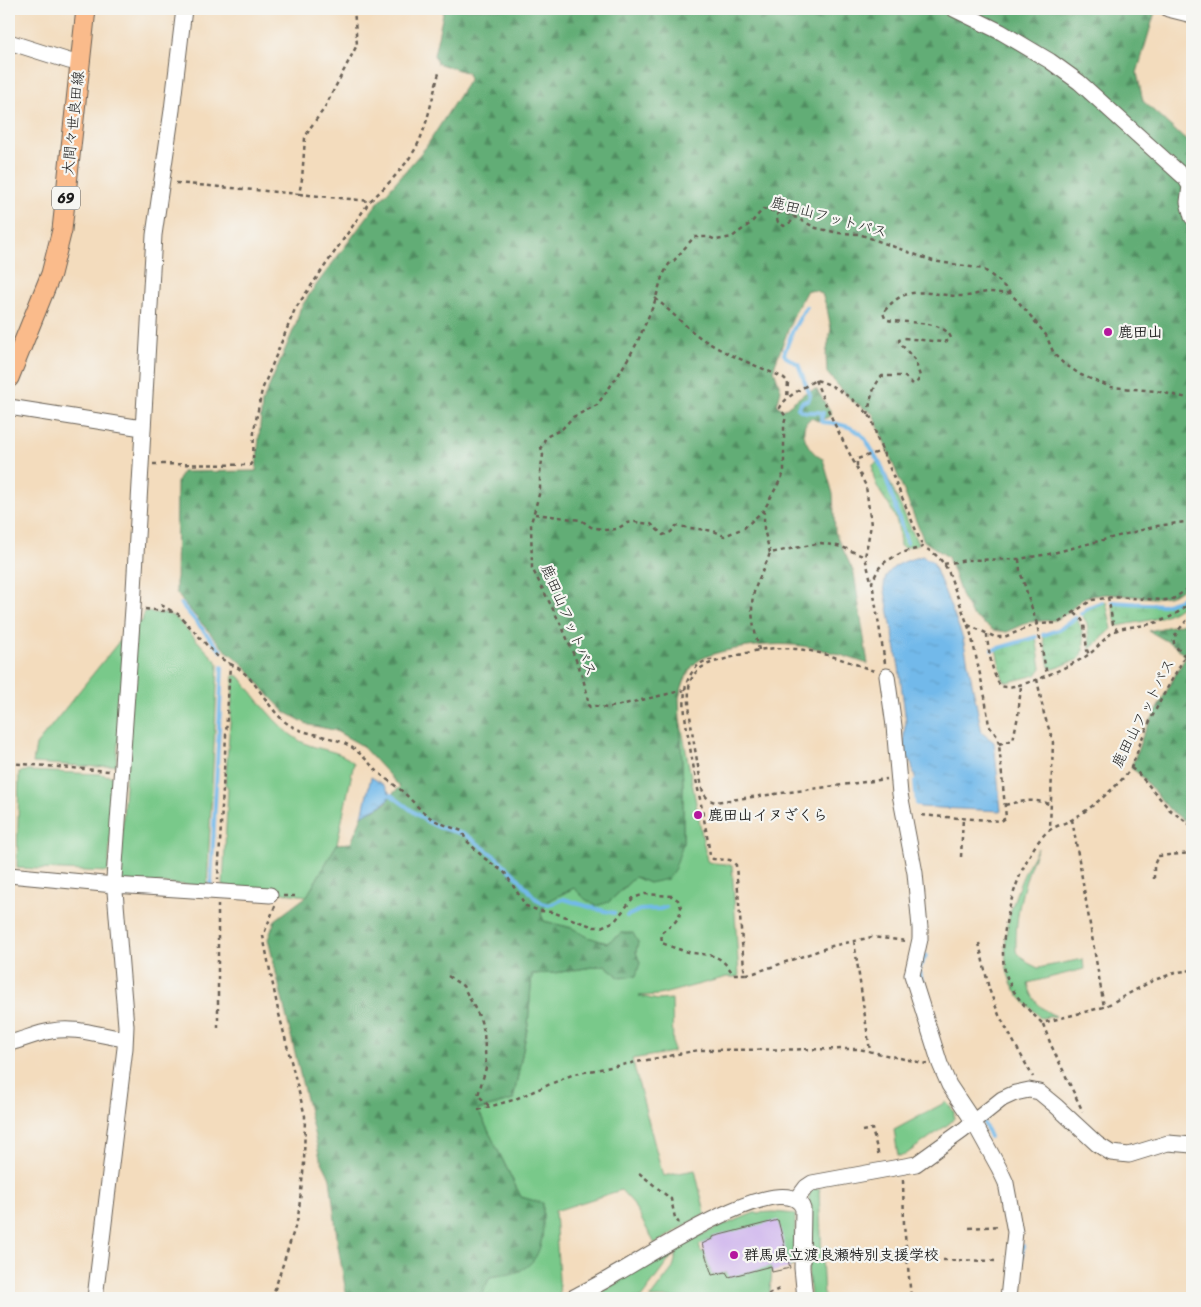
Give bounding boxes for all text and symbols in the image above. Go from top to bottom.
street label: 大間々世良田線 [55,69,91,177]
road number: 69 [52,187,80,210]
street label: 鹿田山フットパス [768,189,890,245]
place label: 鹿田山 [1118,319,1163,345]
marker: 鹿田山 [1102,326,1114,338]
street label: 鹿田山フットパス [534,560,604,680]
street label: 鹿田山フットパス [1104,654,1182,772]
place label: 鹿田山イヌざくら [708,802,828,828]
marker: 鹿田山イヌざくら [692,809,704,821]
place label: 群馬県立渡良瀬特別支援学校 [744,1242,939,1268]
marker: 群馬県立渡良瀬特別支援学校 [728,1249,740,1261]

